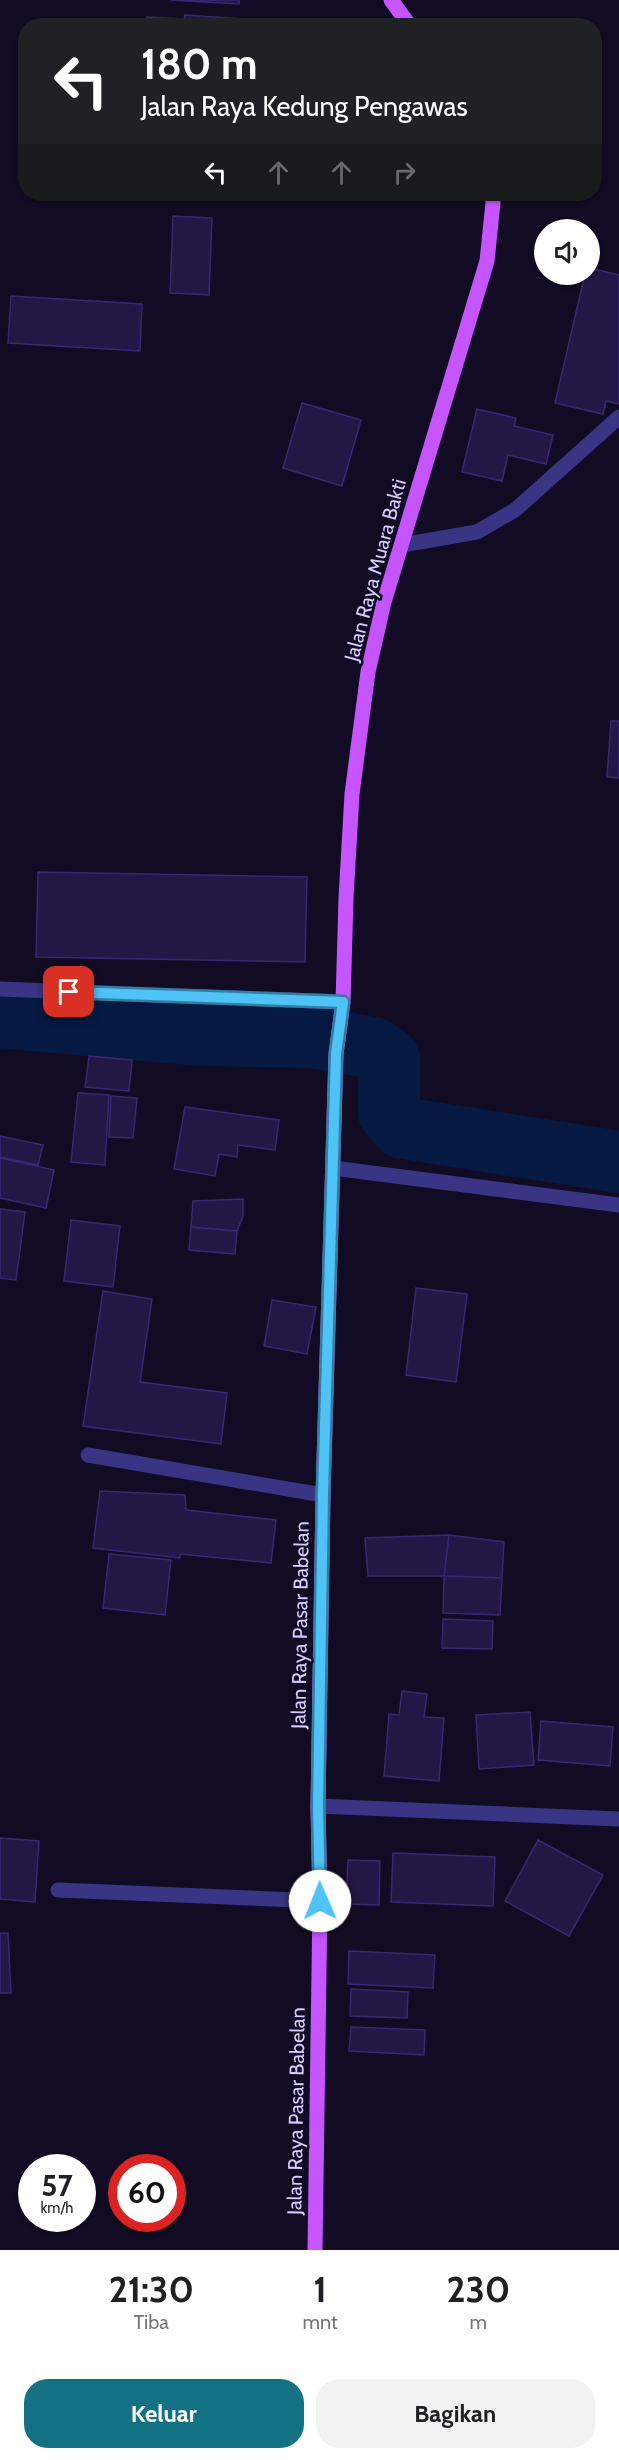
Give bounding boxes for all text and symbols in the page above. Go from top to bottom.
text: 180 m [141,38,257,90]
icon: left [42,42,120,120]
text: Jalan Raya Kedung Pengawas [141,90,468,123]
icon: left [199,156,232,189]
icon: ahead [262,156,295,189]
icon: ahead [325,156,358,189]
icon: right [388,156,421,189]
map controls [534,219,600,285]
button: sound [534,219,600,285]
street label: Jalan Raya Muara Bakti [339,476,411,665]
pin [43,966,94,1017]
icon: arrive [52,975,85,1008]
street label: Jalan Raya Pasar Babelan [286,1521,314,1730]
position arrow [288,1869,352,1933]
street label: Jalan Raya Pasar Babelan [282,2007,310,2216]
speed limit sign: 60 [108,2154,186,2232]
text: 57 [41,2167,73,2204]
text: km/h [41,2199,73,2217]
text: 21:30 [109,2267,194,2311]
text: 1 [313,2267,327,2311]
text: 230 [446,2267,510,2311]
text: Tiba [134,2310,169,2334]
text: mnt [302,2310,338,2334]
text: m [470,2310,487,2334]
button: Keluar [24,2379,304,2448]
button: Bagikan [316,2379,595,2448]

